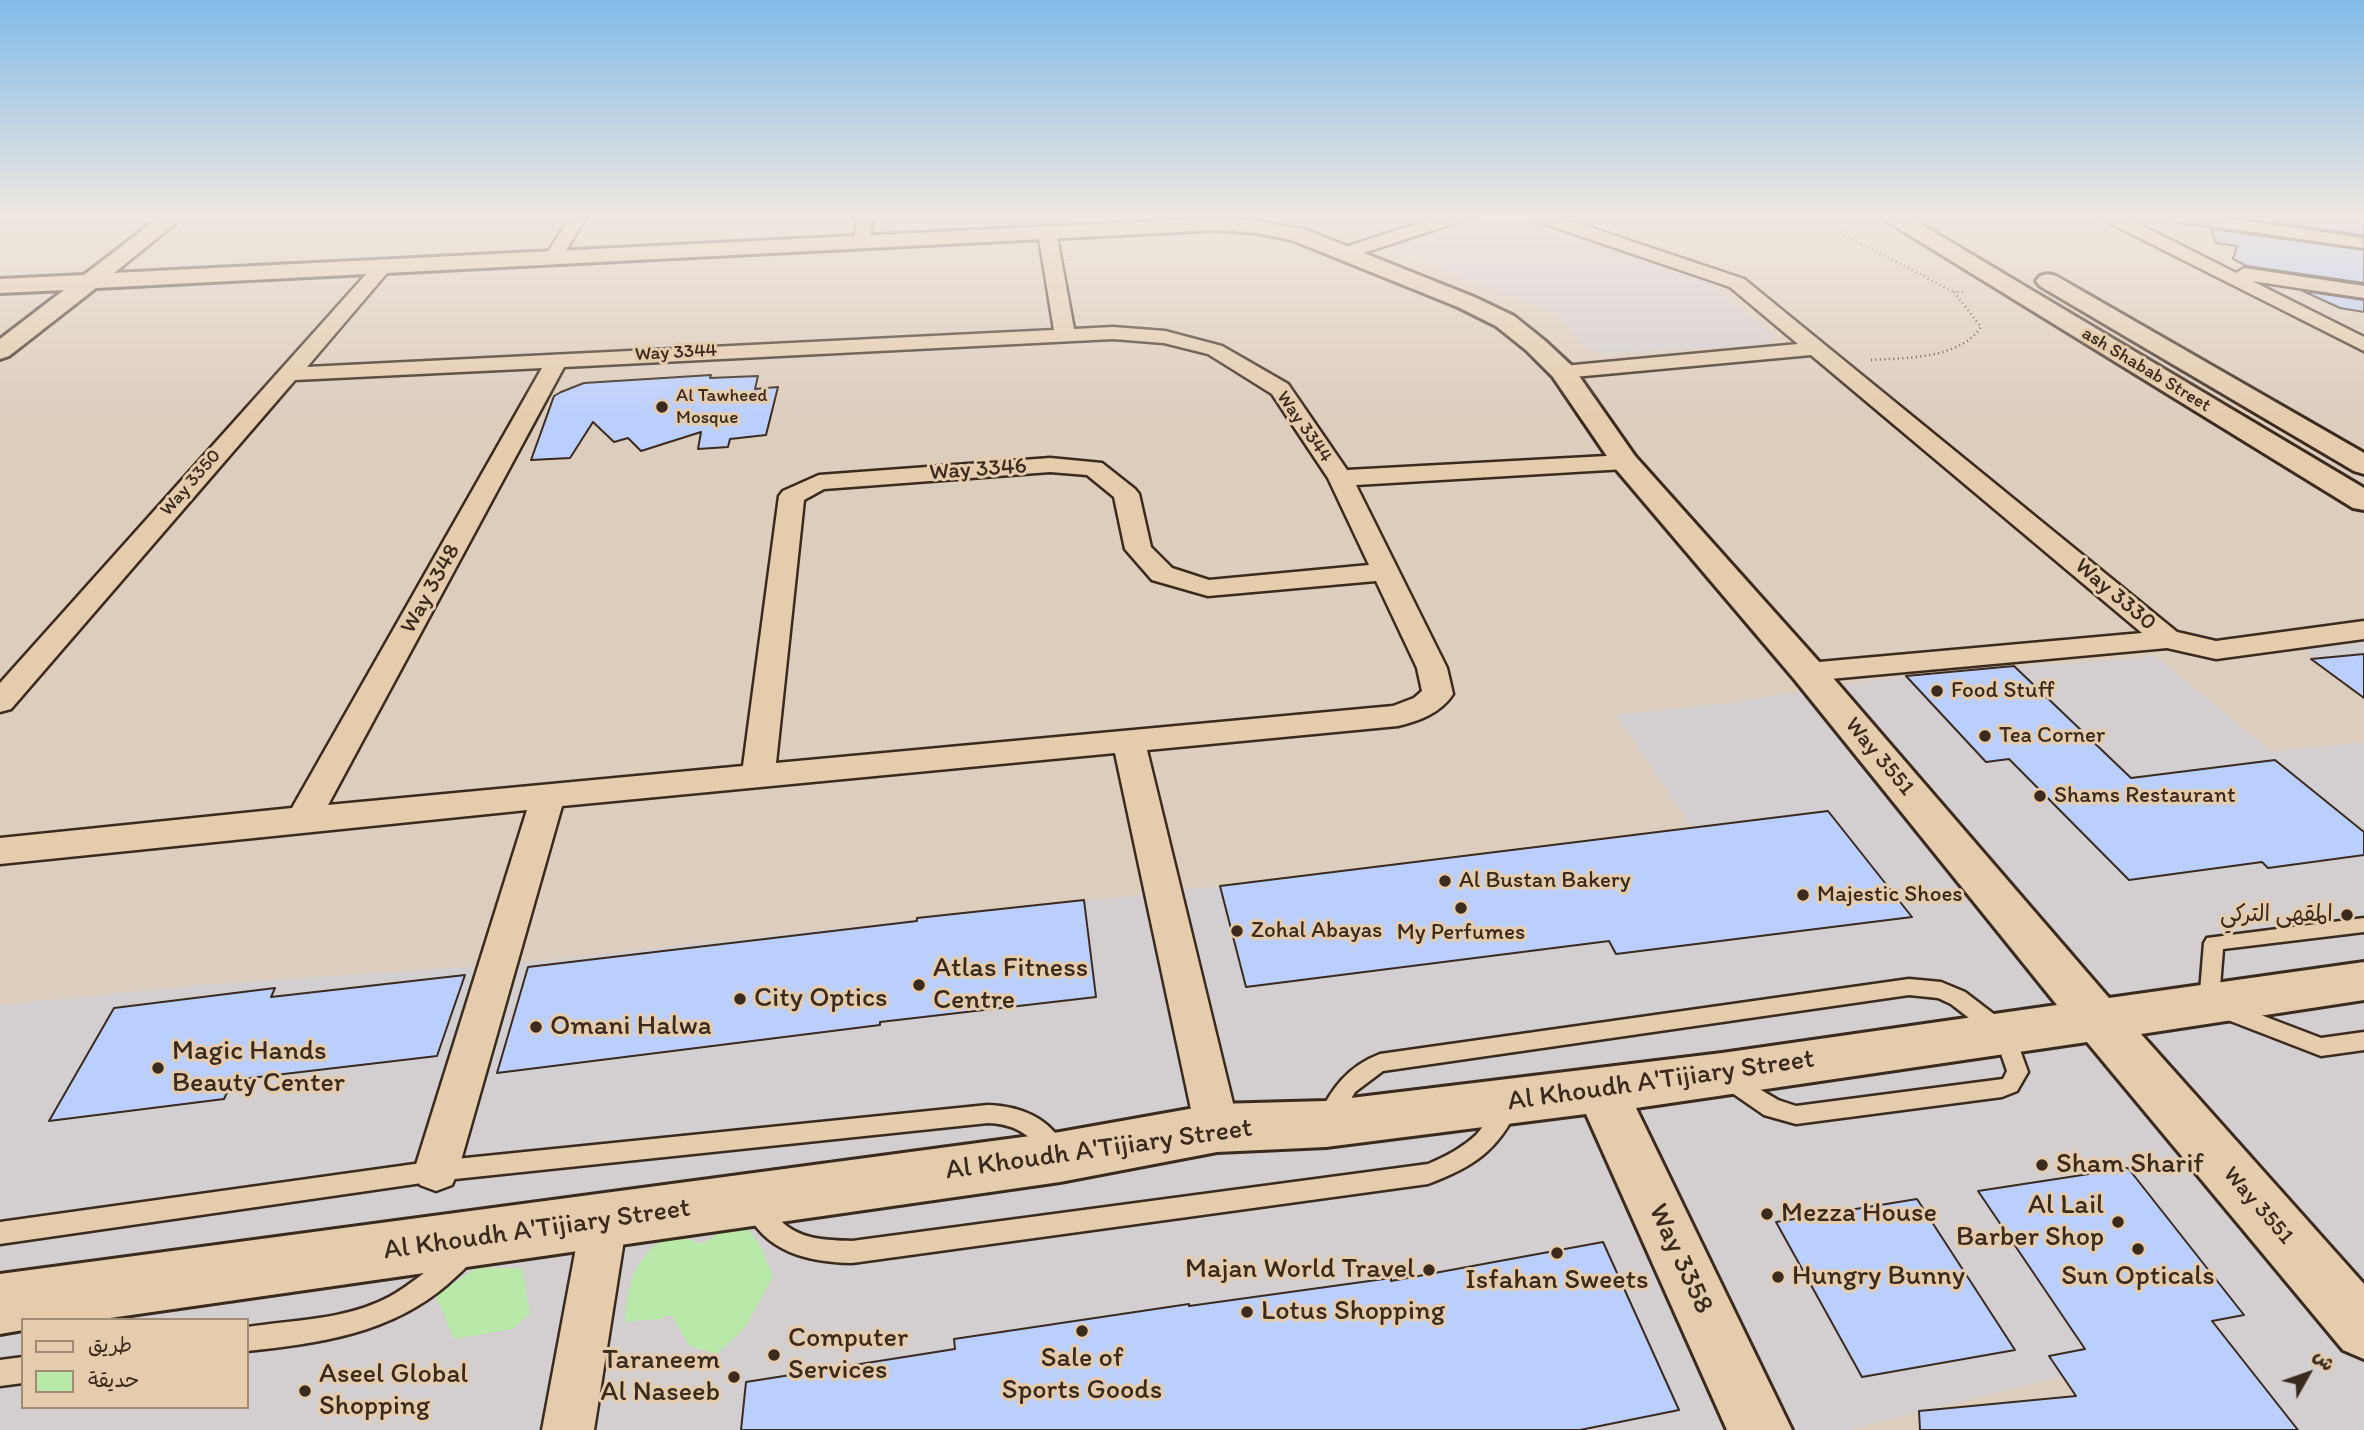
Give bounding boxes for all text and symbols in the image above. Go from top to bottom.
street label: ash Shabab Street [2077,322,2215,418]
street label: Way 3344 [634,339,718,367]
place label: Al Tawheed Mosque [676,385,768,429]
street label: Way 3344 [1271,387,1337,467]
marker: Al Tawheed Mosque [654,399,670,415]
street label: Way 3350 [156,445,226,521]
street label: Way 3346 [928,453,1028,487]
street label: Way 3348 [395,539,467,639]
street label: Way 3330 [2068,553,2162,637]
place label: Food Stuff [1951,677,2054,705]
marker: Food Stuff [1929,683,1945,699]
street label: Way 3551 [1838,712,1920,802]
place label: Tea Corner [1999,722,2105,750]
marker: Tea Corner [1977,728,1993,744]
place label: Shams Restaurant [2054,782,2236,810]
marker: Shams Restaurant [2032,788,2048,804]
place label: Al Bustan Bakery [1459,867,1631,895]
marker: Al Bustan Bakery [1437,873,1453,889]
place label: Majestic Shoes [1817,881,1963,909]
marker: Majestic Shoes [1795,887,1811,903]
marker: My Perfumes [1453,900,1469,916]
place label: المقهى التركي [2220,901,2333,929]
marker: المقهى التركي [2339,907,2355,923]
place label: Zohal Abayas [1251,917,1382,945]
place label: My Perfumes [1397,919,1525,947]
marker: Zohal Abayas [1229,923,1245,939]
place label: Atlas Fitness Centre [933,952,1088,1018]
marker: Atlas Fitness Centre [911,977,927,993]
place label: City Optics [754,982,887,1016]
marker: City Optics [732,991,748,1007]
place label: Omani Halwa [550,1010,712,1044]
marker: Omani Halwa [528,1019,544,1035]
place label: Magic Hands Beauty Center [172,1035,345,1101]
street label: Al Khoudh A'Tijiary Street [1505,1043,1817,1119]
marker: Magic Hands Beauty Center [150,1060,166,1076]
street label: Al Khoudh A'Tijiary Street [943,1112,1255,1188]
place label: Sham Sharif [2056,1148,2204,1182]
marker: Sham Sharif [2034,1157,2050,1173]
street label: Way 3551 [2217,1162,2299,1250]
place label: Al Lail Barber Shop [1956,1189,2104,1255]
street label: Al Khoudh A'Tijiary Street [381,1192,693,1268]
place label: Mezza House [1781,1197,1937,1231]
street label: Way 3358 [1640,1199,1720,1319]
marker: Mezza House [1759,1206,1775,1222]
marker: Al Lail Barber Shop [2110,1214,2126,1230]
marker: Sun Opticals [2130,1241,2146,1257]
marker: Isfahan Sweets [1549,1245,1565,1261]
place label: Majan World Travel [1185,1253,1415,1287]
place label: Hungry Bunny [1792,1260,1965,1294]
place label: Sun Opticals [2061,1260,2215,1294]
marker: Majan World Travel [1421,1262,1437,1278]
place label: Isfahan Sweets [1465,1264,1649,1298]
marker: Hungry Bunny [1770,1269,1786,1285]
place label: Lotus Shopping [1261,1295,1445,1329]
marker: Lotus Shopping [1239,1304,1255,1320]
legend [21,1318,248,1409]
place label: Computer Services [788,1322,908,1388]
marker: Sale of Sports Goods [1074,1323,1090,1339]
text: طريق [88,1332,132,1357]
north arrow [2273,1339,2343,1409]
place label: Sale of Sports Goods [1002,1342,1162,1408]
place label: Taraneem Al Naseeb [601,1344,720,1410]
text: ش [2309,1345,2340,1376]
marker: Computer Services [766,1347,782,1363]
place label: Aseel Global Shopping [319,1358,468,1424]
text: حديقة [88,1367,139,1392]
marker: Taraneem Al Naseeb [726,1369,742,1385]
marker: Aseel Global Shopping [297,1383,313,1399]

